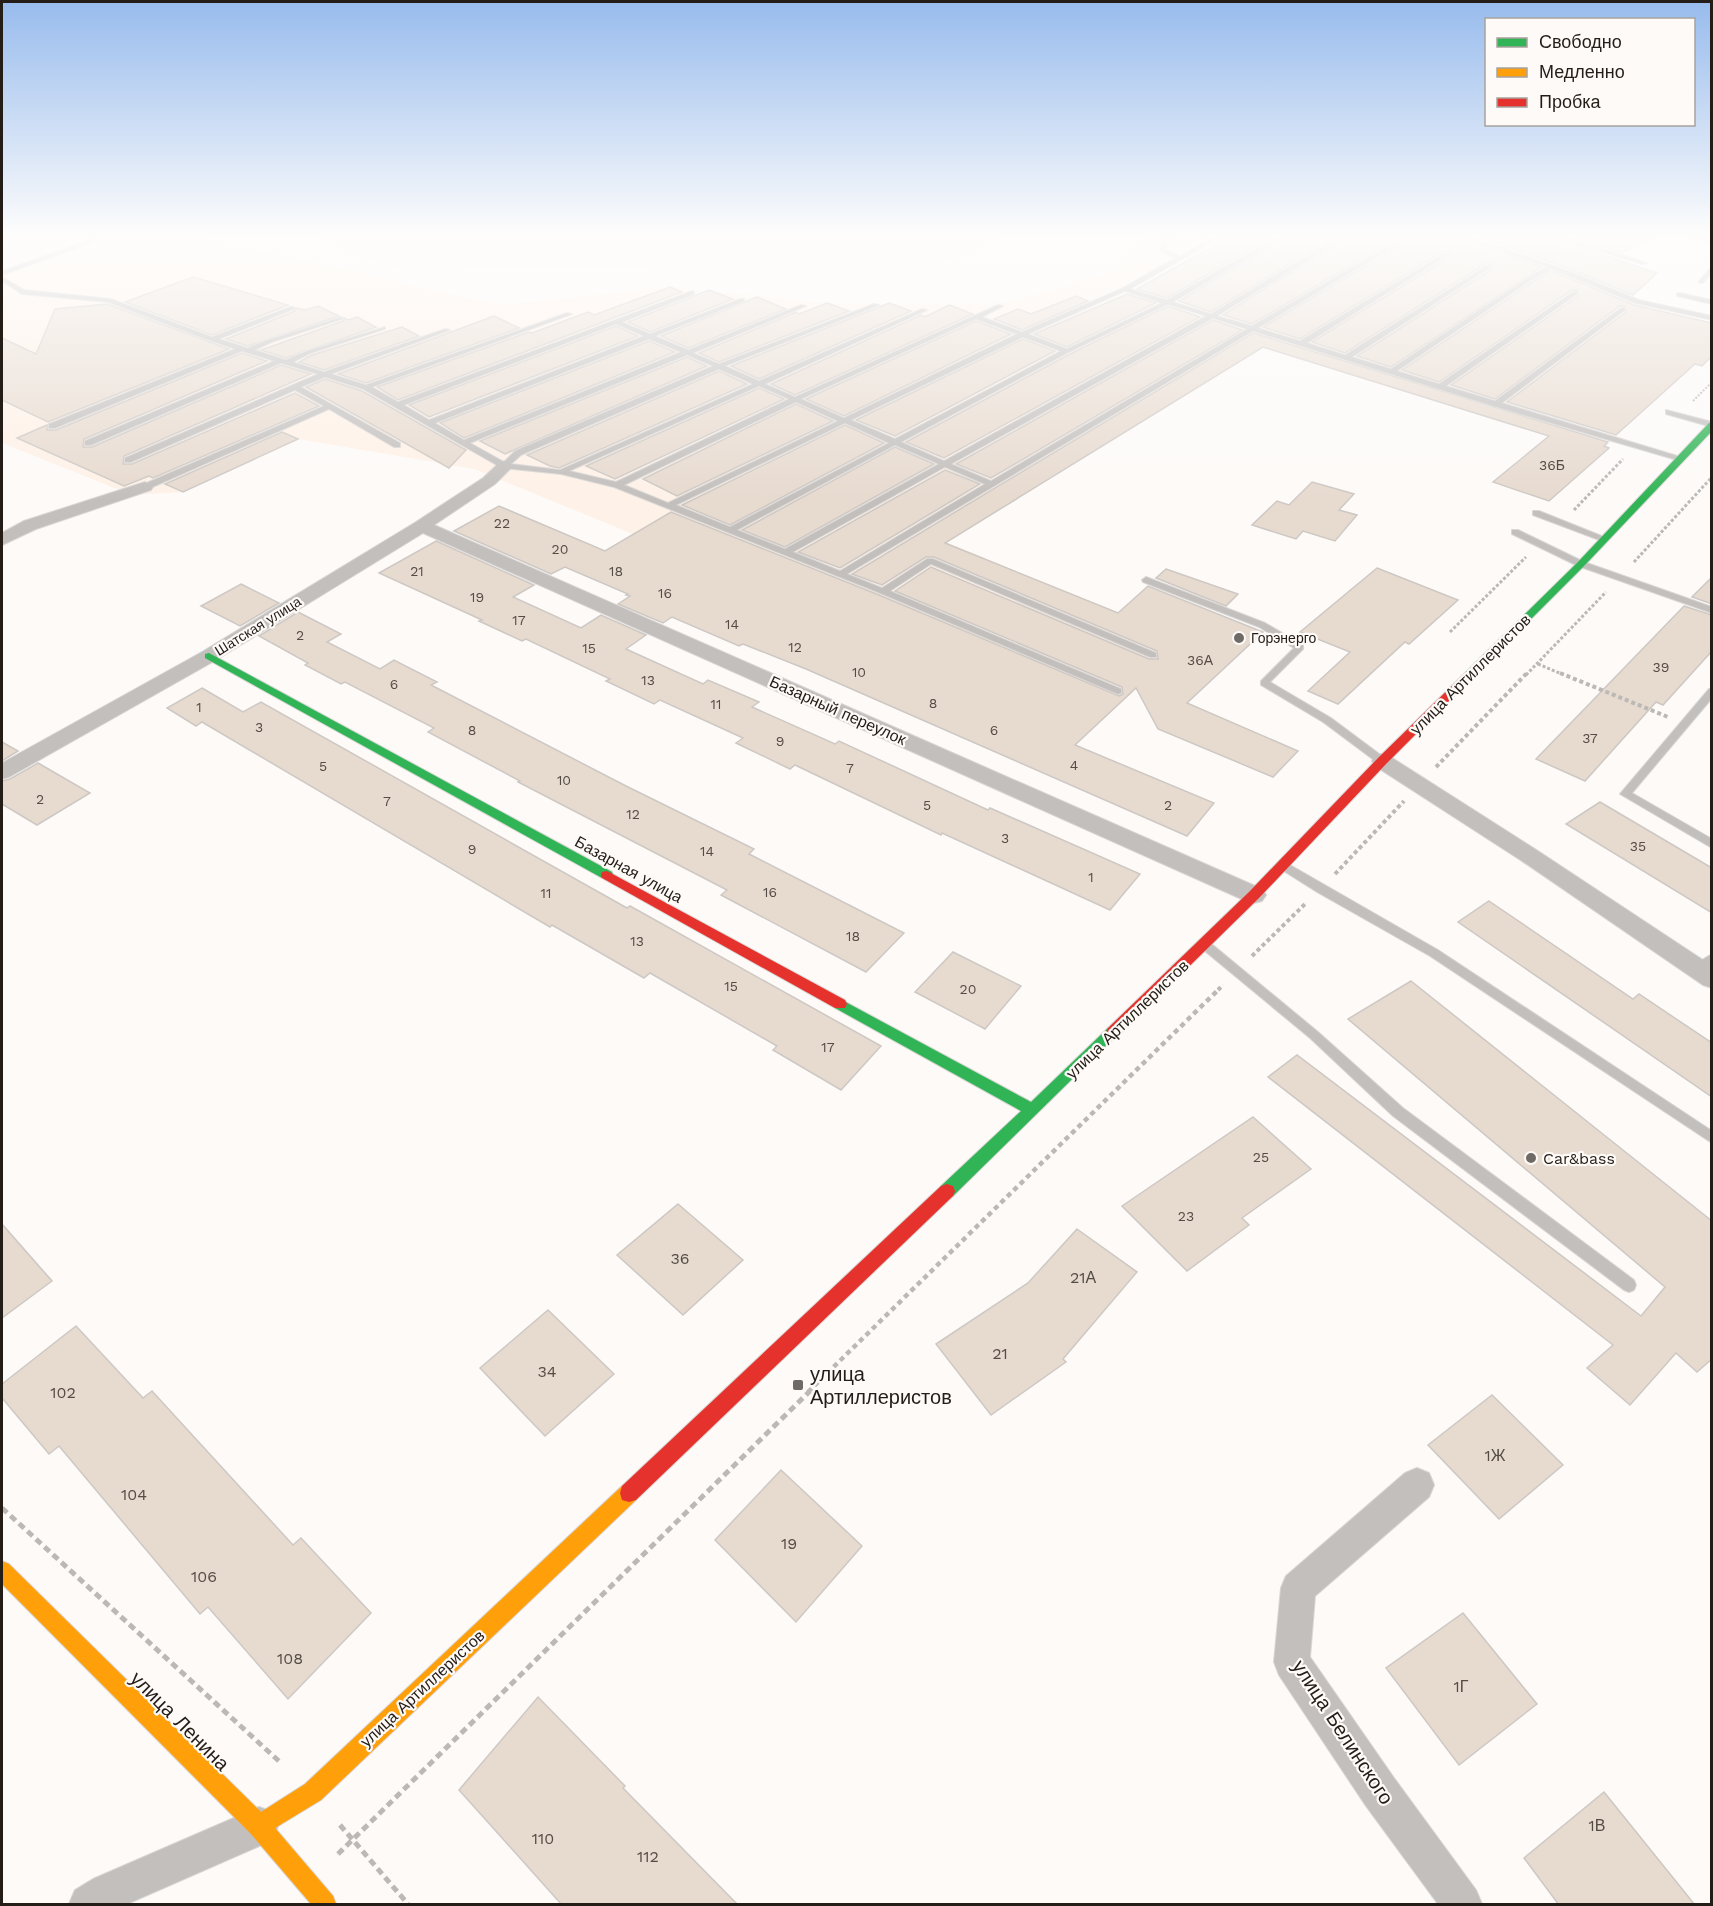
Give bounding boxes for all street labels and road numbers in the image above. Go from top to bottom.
street label: Шатская улица [212,593,304,659]
street label: улица Артиллеристов [1406,610,1535,739]
street label: Базарный переулок [767,672,910,750]
street label: Базарная улица [572,832,686,907]
street label: улица Артиллеристов [1062,956,1193,1083]
street label: улица Артиллеристов [356,1626,488,1751]
street label: улица Белинского [1287,1655,1399,1809]
street label: улица Ленина [125,1666,235,1776]

